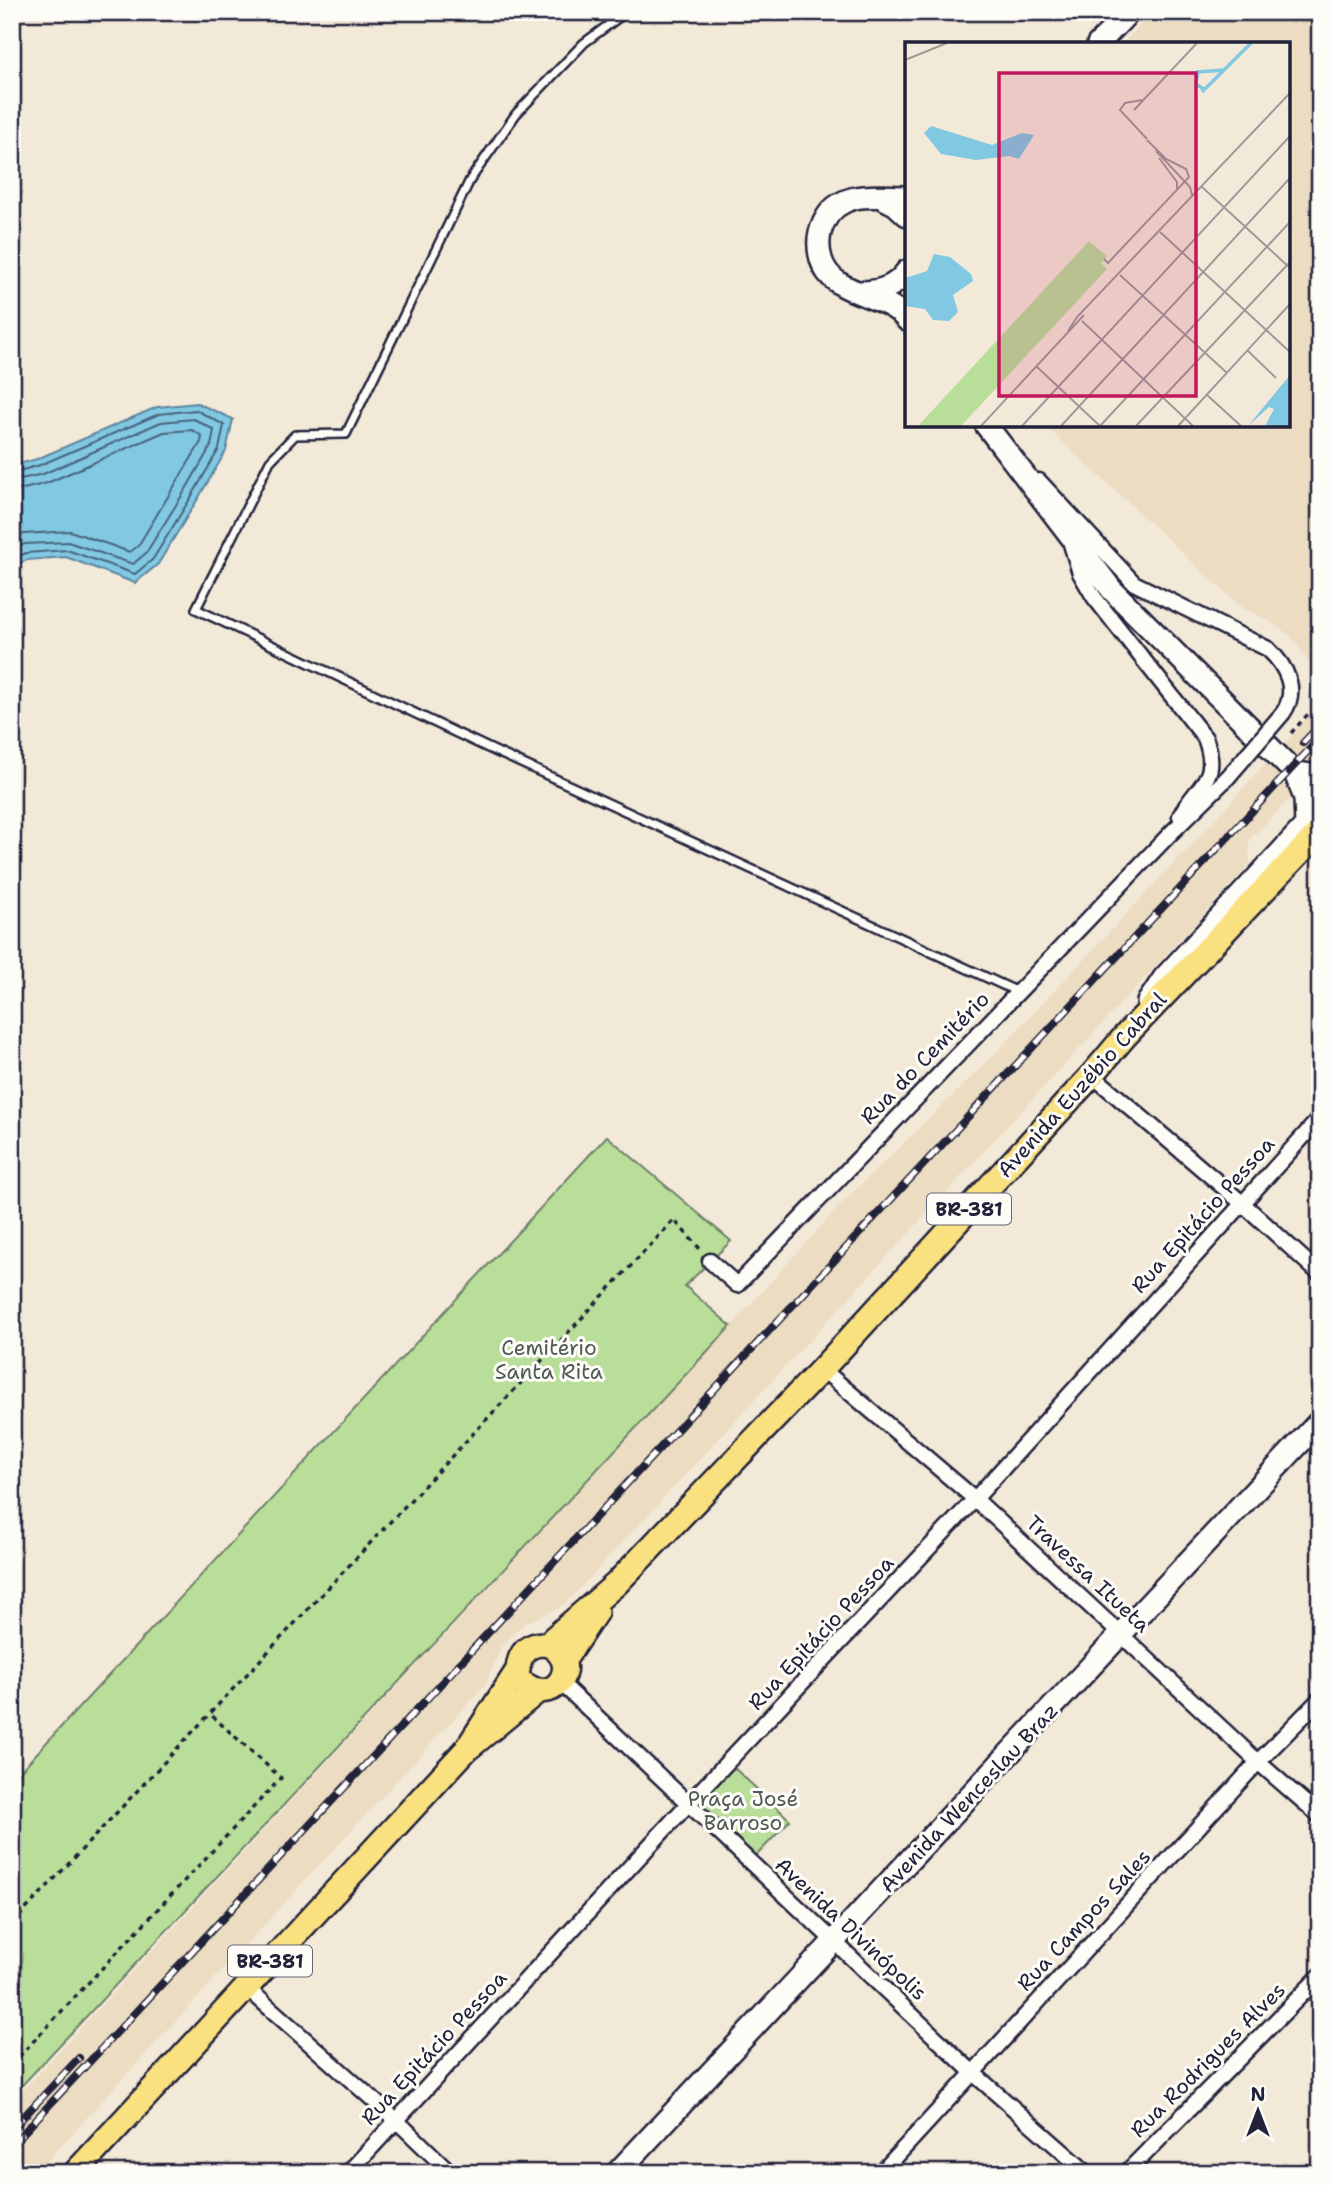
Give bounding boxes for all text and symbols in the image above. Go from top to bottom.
inset map [905,42,1290,427]
street label: Rua do Cemitério [854,986,996,1130]
street label: Avenida Euzébio Cabral [991,986,1173,1184]
street label: Rua Epitácio Pessoa [1125,1131,1281,1299]
road number: BR-381 [927,1194,1011,1224]
park label: Cemitério Santa Rita [495,1334,603,1386]
street label: Travessa Itueta [1020,1509,1156,1639]
street label: Rua Epitácio Pessoa [742,1550,900,1716]
street label: Avenida Wenceslau Braz [874,1697,1064,1899]
park label: Praça José Barroso [688,1785,798,1837]
street label: Rua Campos Sales [1011,1843,1157,1997]
street label: Avenida Divinópolis [769,1851,933,2007]
road number: BR-381 [228,1946,312,1977]
street label: Rua Epitácio Pessoa [355,1965,513,2131]
street label: Rua Rodrigues Alves [1124,1976,1292,2144]
north arrow [1224,2076,1294,2146]
text: N [1250,2082,1266,2107]

